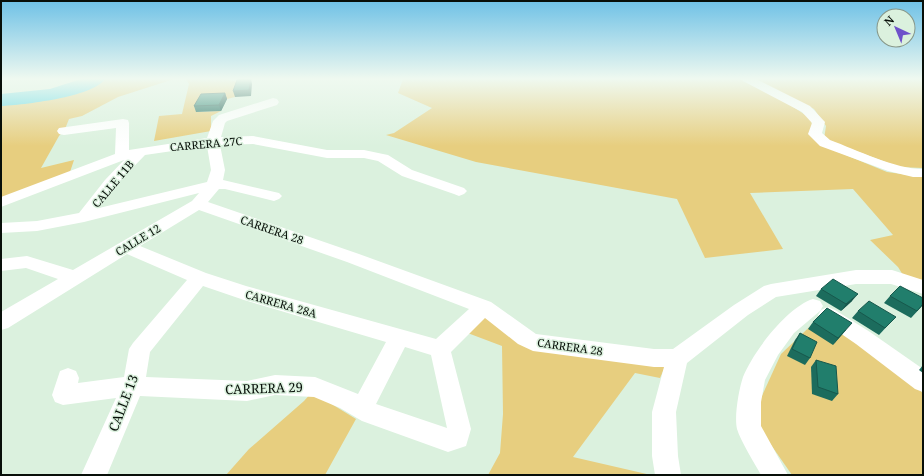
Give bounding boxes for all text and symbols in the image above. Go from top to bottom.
north arrow [876,8,916,48]
text: N [880,12,897,29]
street label: CARRERA 27C [169,133,243,154]
street label: CALLE 11B [88,157,137,210]
street label: CARRERA 28 [239,212,306,247]
street label: CALLE 12 [112,220,163,259]
street label: CARRERA 28A [244,286,319,321]
street label: CARRERA 28 [536,334,604,359]
street label: CALLE 13 [104,372,142,434]
street label: CARRERA 29 [225,378,303,398]

